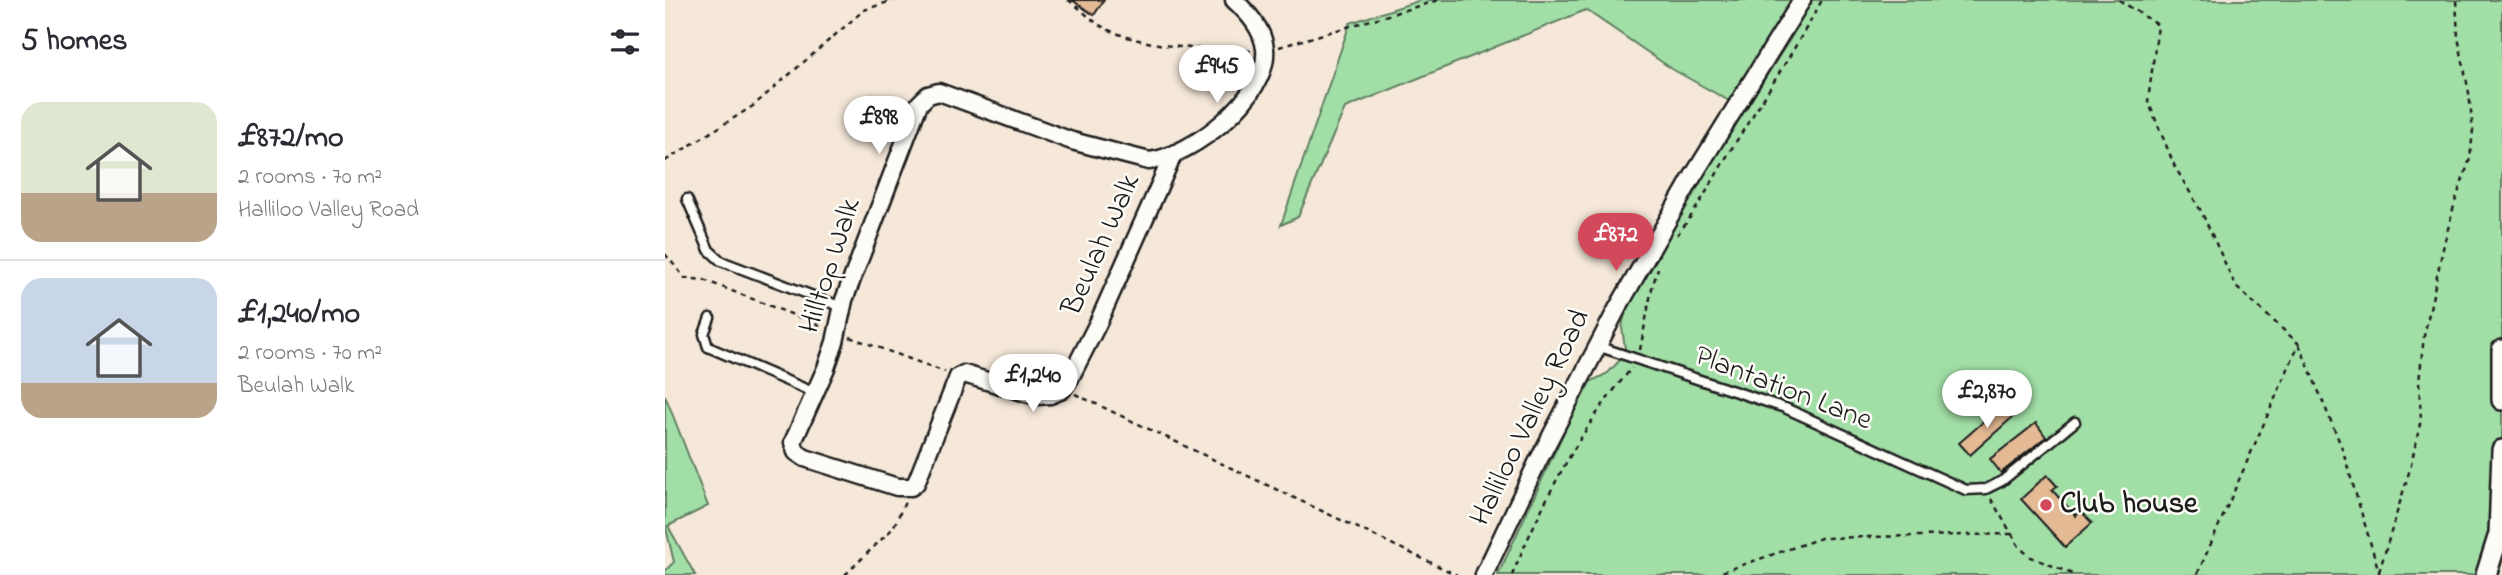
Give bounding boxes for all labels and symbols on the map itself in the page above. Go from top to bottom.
pin: £945 [1176,46,1258,105]
pin: £898 [838,96,920,156]
street label: Beulah Walk [1051,166,1153,324]
street label: Hilltop Walk [788,192,874,339]
pin: £872 [1575,214,1657,273]
street label: Halliloo Valley Road [1459,302,1603,534]
street label: Plantation Lane [1688,335,1879,443]
pin: £1,240 [976,354,1090,414]
pin: £2,870 [1930,370,2044,430]
place label: Club house [2060,483,2199,527]
marker: Club house [2038,497,2054,513]

